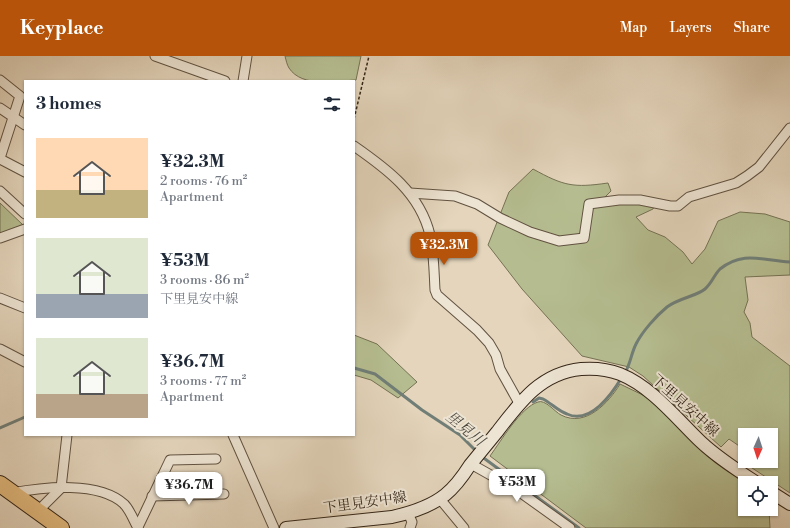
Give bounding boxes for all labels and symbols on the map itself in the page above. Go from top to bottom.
pin: ¥32.3M [411,232,477,266]
street label: 下里見安中線 [648,371,722,441]
water label: 里見川 [442,407,490,452]
north arrow [738,428,778,468]
pin: ¥53M [493,469,541,503]
pin: ¥36.7M [156,472,222,506]
street label: 下里見安中線 [322,488,408,518]

